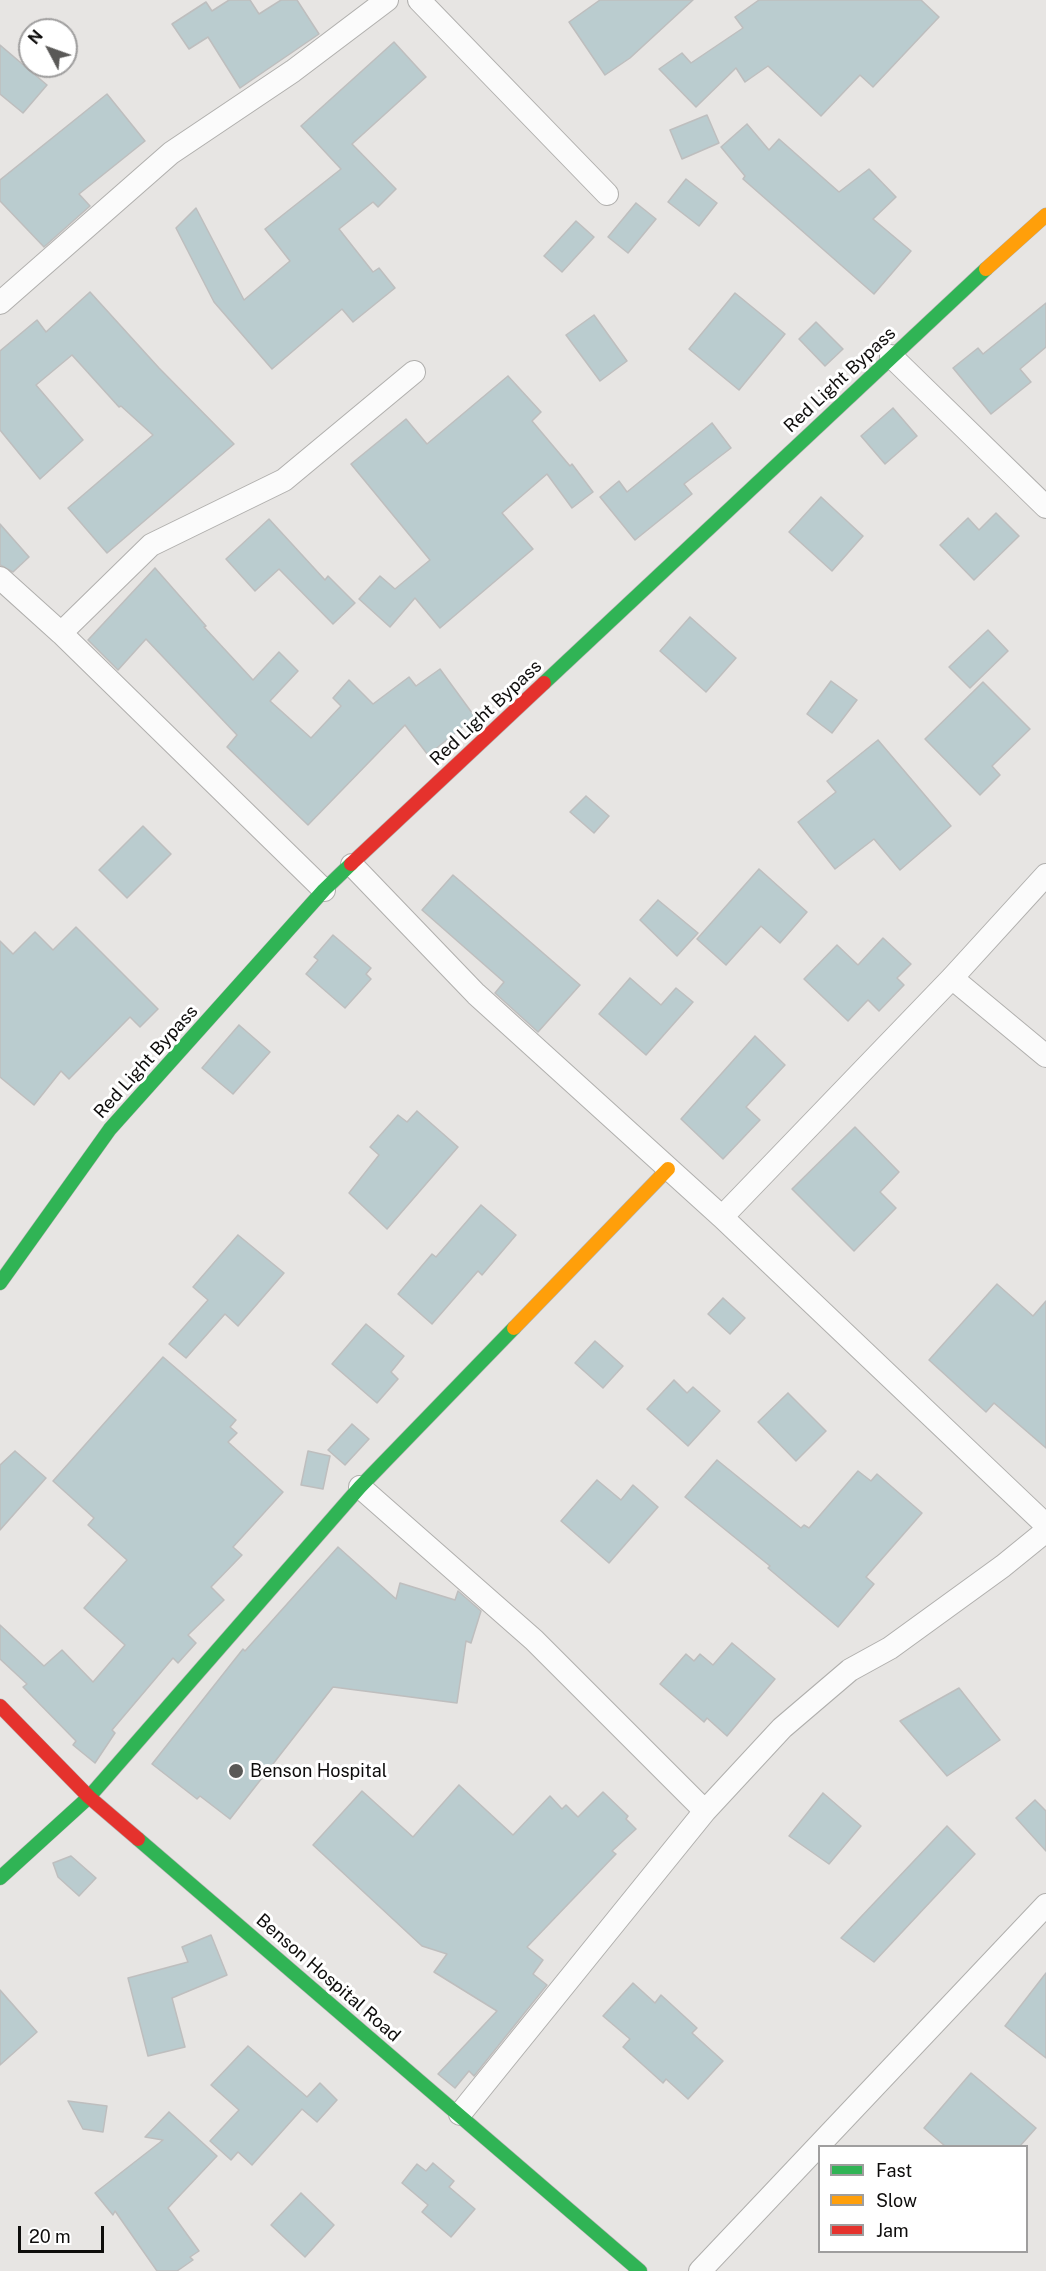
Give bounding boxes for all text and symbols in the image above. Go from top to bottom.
north arrow [18,18,78,78]
text: N [24,26,47,48]
street label: Red Light Bypass [780,323,900,437]
street label: Red Light Bypass [426,656,546,770]
street label: Red Light Bypass [90,1001,202,1123]
place label: Benson Hospital [250,1760,387,1782]
marker: Benson Hospital [227,1762,245,1780]
street label: Benson Hospital Road [251,1909,405,2047]
legend [818,2145,1028,2253]
text: Fast [876,2160,912,2181]
text: Slow [876,2190,917,2211]
scale bar [21,2214,106,2252]
text: Jam [876,2220,909,2241]
text: 20 m [29,2226,71,2247]

